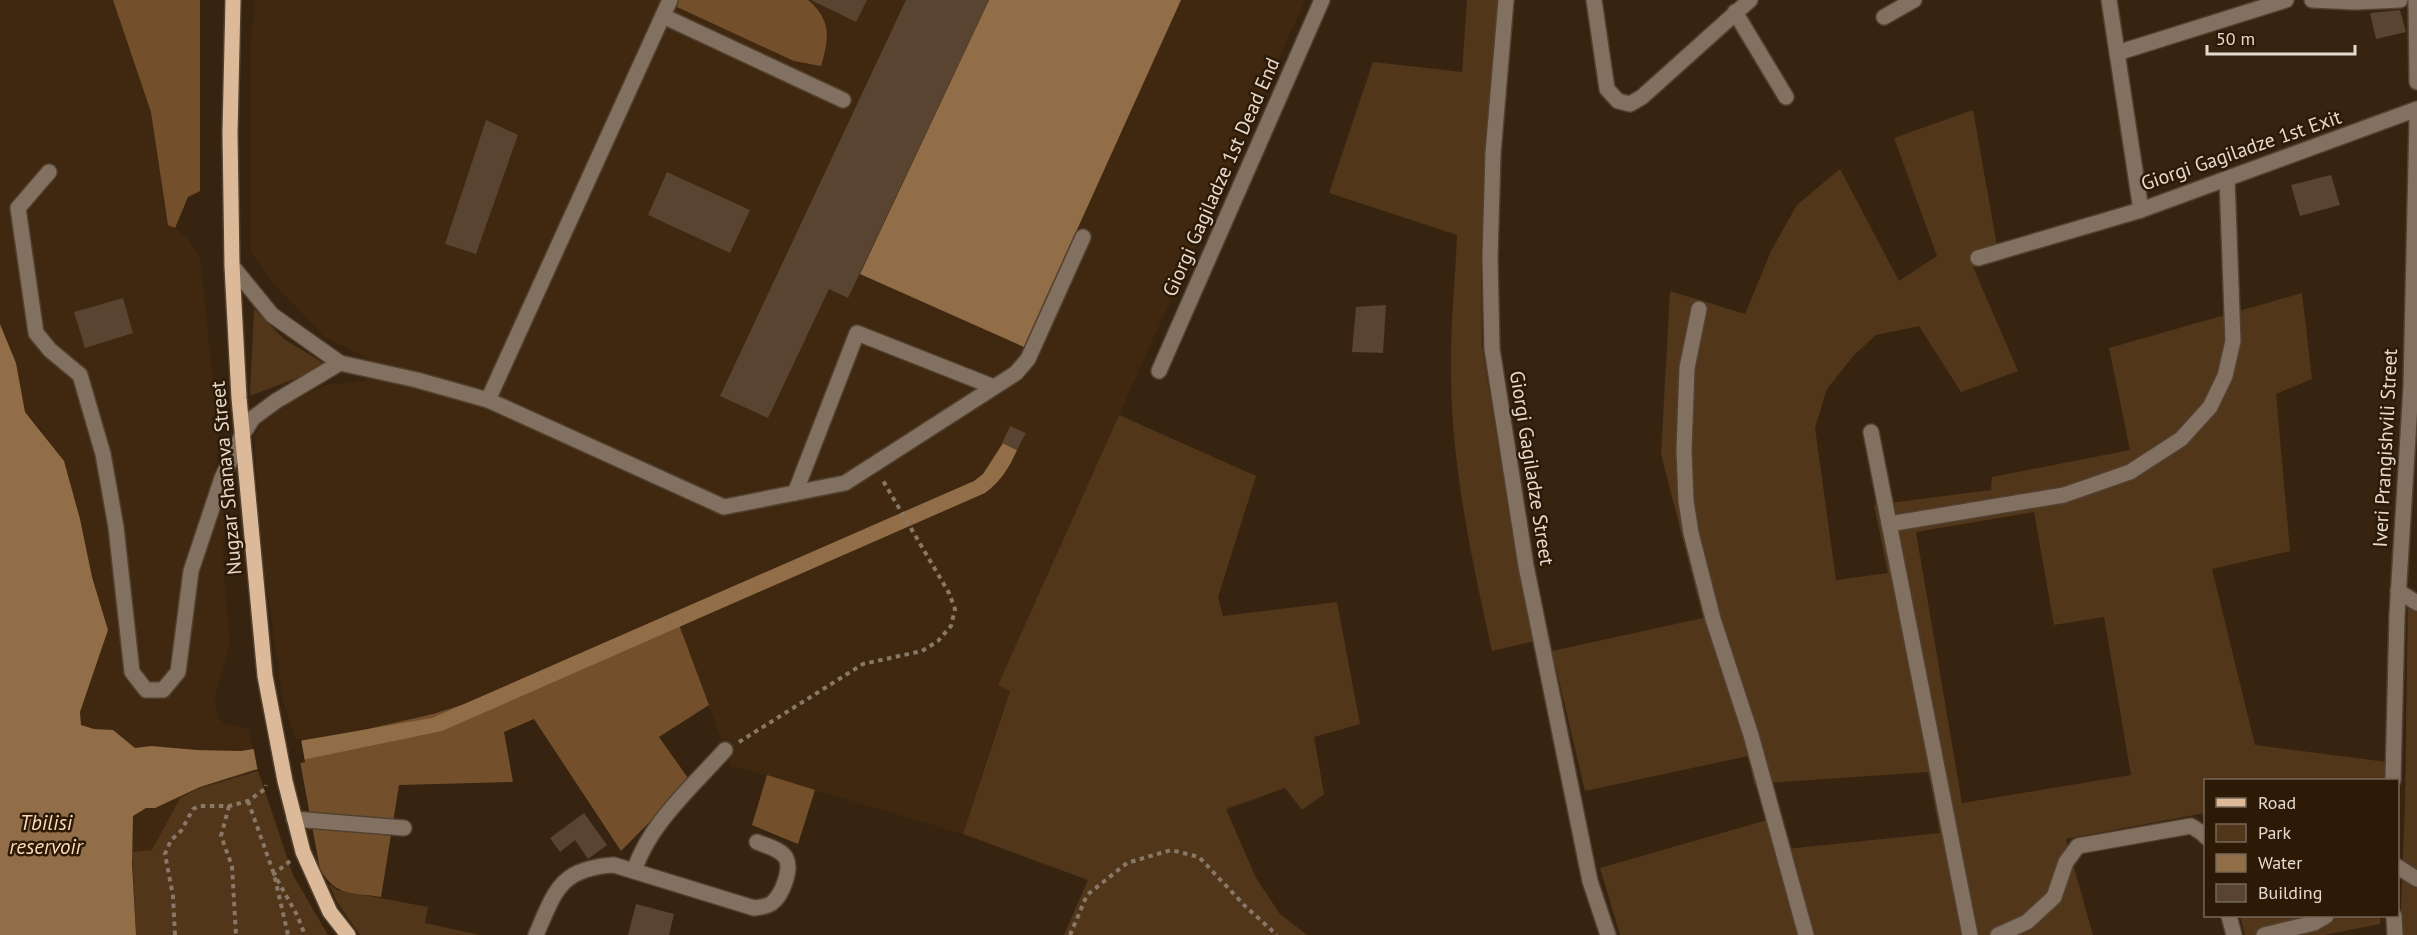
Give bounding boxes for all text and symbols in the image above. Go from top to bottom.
scale bar [2207,18,2356,56]
text: 50 m [2216,27,2255,50]
street label: Giorgi Gagiladze 1st Dead End [1157,54,1285,300]
street label: Giorgi Gagiladze 1st Exit [2137,103,2345,196]
street label: Iveri Prangishvili Street [2367,348,2403,548]
street label: Giorgi Gagiladze Street [1504,369,1560,567]
street label: Nugzar Shanava Street [205,380,247,576]
legend [2204,779,2399,917]
text: Road [2258,791,2296,814]
water label: Tbilisi reservoir [9,809,85,860]
text: Park [2258,821,2291,844]
text: Water [2258,851,2302,874]
text: Building [2258,881,2322,904]

